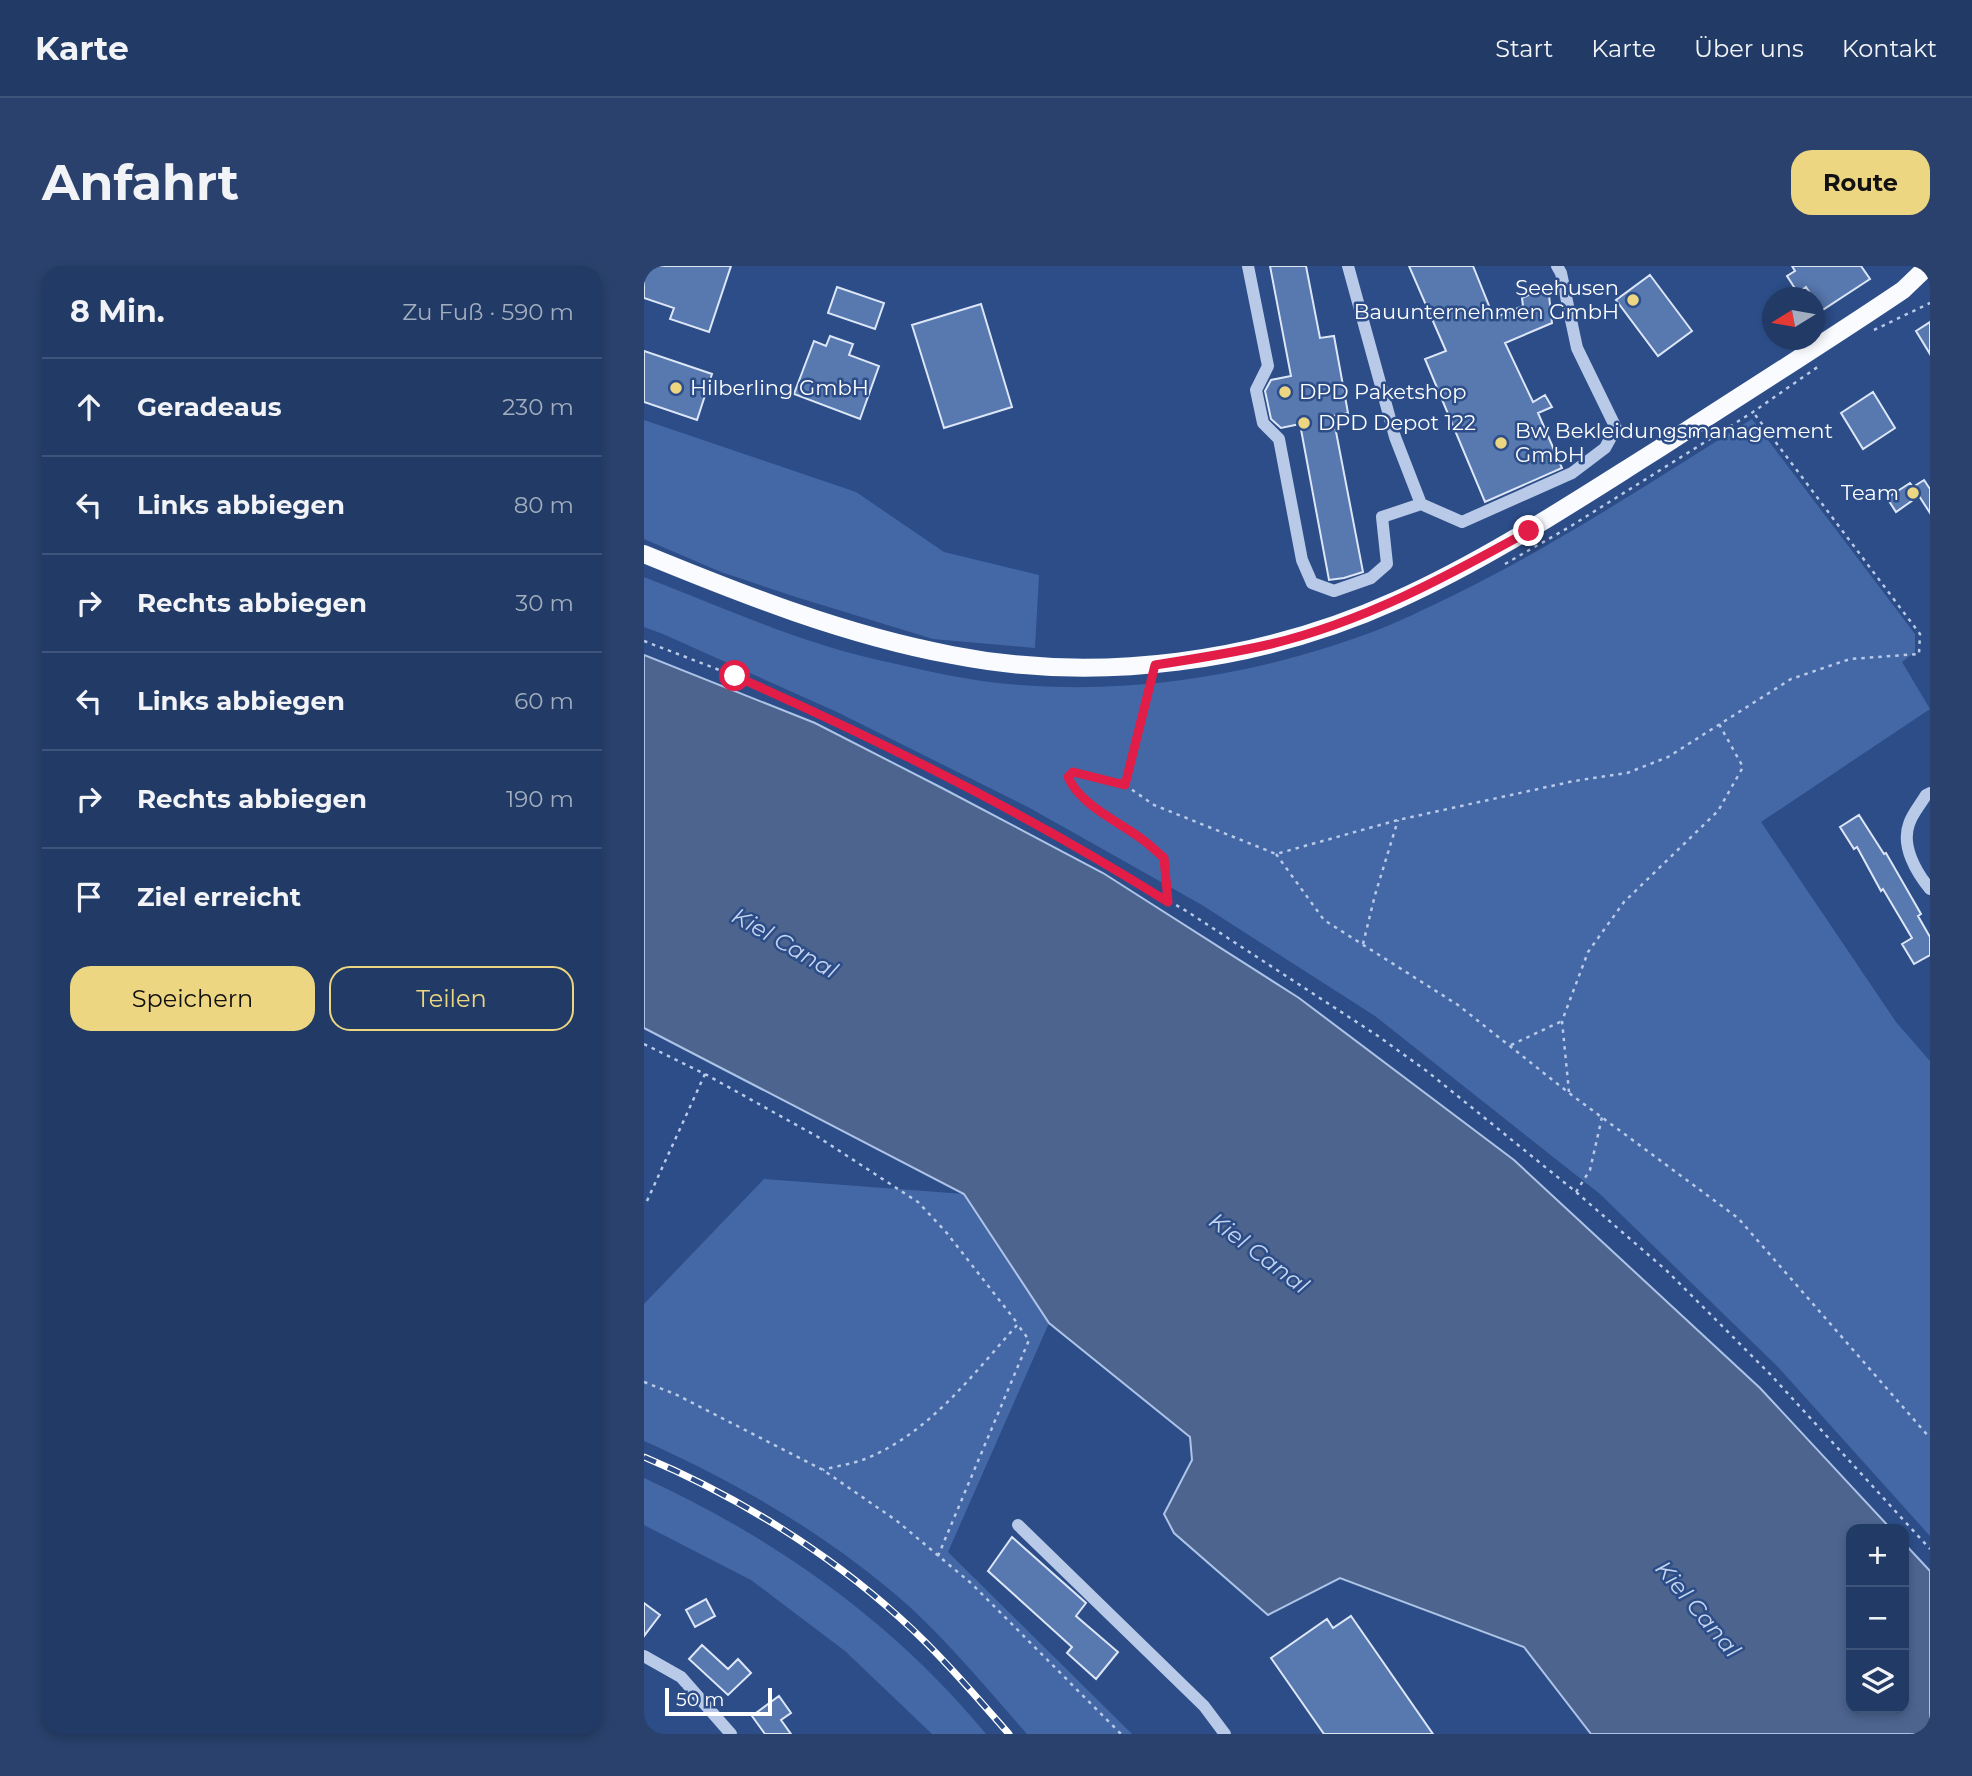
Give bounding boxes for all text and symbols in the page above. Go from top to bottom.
text: Karte [35,28,129,68]
text: Start [1495,34,1553,63]
text: Karte [1591,34,1656,63]
text: Über uns [1694,34,1804,63]
text: Kontakt [1842,34,1937,63]
button: Route [1791,150,1930,215]
text: Anfahrt [42,153,239,212]
place label: Seehusen Bauunternehmen GmbH [1354,275,1619,324]
north arrow [1762,287,1825,350]
marker: Seehusen Bauunternehmen GmbH [1625,292,1641,308]
text: 8 Min. [70,293,165,330]
text: Zu Fuß · 590 m [402,298,574,326]
place label: Hilberling GmbH [690,375,869,400]
place label: DPD Paketshop [1299,379,1466,404]
marker: Hilberling GmbH [668,380,684,396]
marker: DPD Paketshop [1277,384,1293,400]
icon: ahead [70,388,108,426]
text: Geradeaus [137,391,282,423]
text: 230 m [502,393,574,421]
place label: DPD Depot 122 [1318,410,1476,435]
marker: DPD Depot 122 [1296,415,1312,431]
place label: Bw Bekleidungsmanagement GmbH [1515,418,1833,467]
marker: Bw Bekleidungsmanagement GmbH [1493,435,1509,451]
place label: Team [1841,480,1899,505]
marker: Team [1905,485,1921,501]
icon: left [70,486,108,524]
text: Links abbiegen [137,489,345,521]
text: 80 m [514,491,574,519]
route end [1513,515,1544,546]
icon: right [70,584,108,622]
text: Rechts abbiegen [137,587,367,619]
text: 30 m [515,589,574,617]
route start [719,660,750,691]
icon: left [70,682,108,720]
text: Links abbiegen [137,685,345,717]
text: 60 m [514,687,574,715]
icon: right [70,780,108,818]
text: Rechts abbiegen [137,783,367,815]
text: 190 m [506,785,574,813]
icon: arrive [70,878,108,916]
text: Ziel erreicht [137,881,301,913]
water label: Kiel Canal [727,901,844,985]
button: Speichern [70,966,315,1031]
button: Teilen [329,966,574,1031]
water label: Kiel Canal [1204,1206,1315,1300]
map controls [1846,1524,1909,1713]
button: + [1846,1524,1909,1587]
water label: Kiel Canal [1649,1555,1747,1664]
button: − [1846,1587,1909,1650]
button: layers [1846,1650,1909,1713]
scale bar [665,1685,772,1717]
text: 50 m [676,1688,724,1711]

